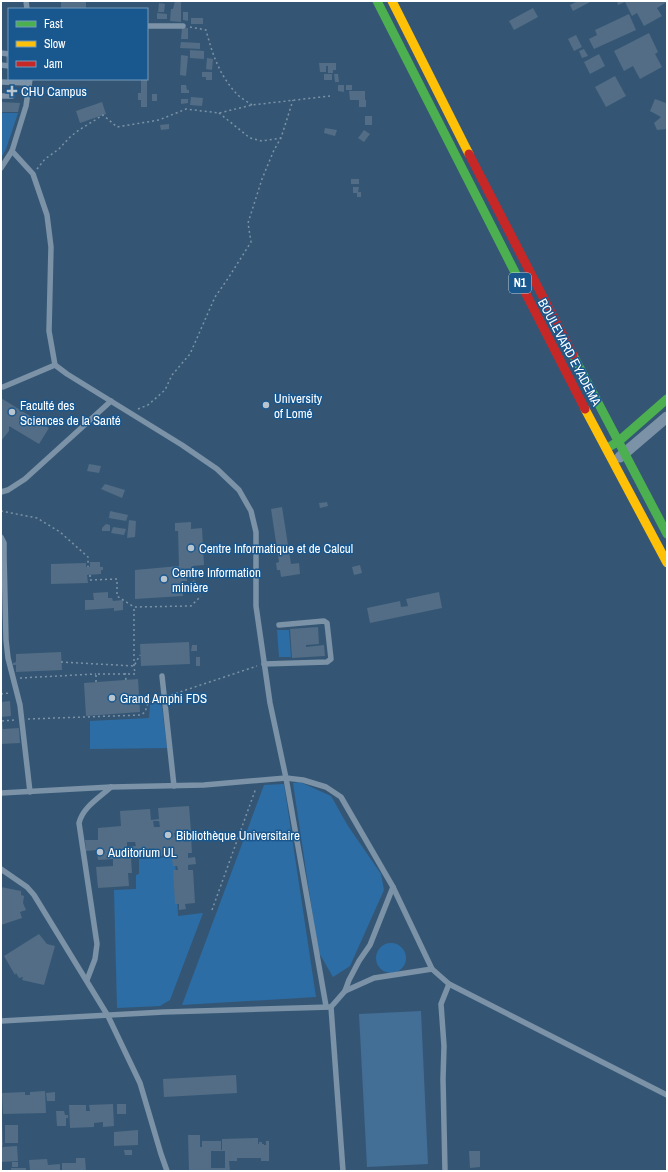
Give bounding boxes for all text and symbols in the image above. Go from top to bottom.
legend [8,8,148,80]
text: Fast [44,16,63,32]
text: Slow [44,36,66,52]
text: Jam [44,56,63,72]
place label: CHU Campus [21,83,87,100]
marker: CHU Campus [6,85,18,97]
road number: N1 [509,273,531,293]
street label: BOULEVARD EYADEMA [534,296,605,410]
place label: University of Lomé [274,390,323,422]
place label: Faculté des Sciences de la Santé [20,397,121,429]
marker: University of Lomé [261,400,271,410]
marker: Faculté des Sciences de la Santé [7,407,17,417]
place label: Centre Informatique et de Calcul [199,540,353,557]
marker: Centre Informatique et de Calcul [186,543,196,553]
place label: Centre Information minière [172,564,261,596]
marker: Centre Information minière [159,574,169,584]
place label: Grand Amphi FDS [120,690,207,707]
marker: Grand Amphi FDS [107,693,117,703]
place label: Bibliothèque Universitaire [176,827,300,844]
marker: Bibliothèque Universitaire [163,830,173,840]
place label: Auditorium UL [107,844,177,861]
marker: Auditorium UL [95,847,105,857]

